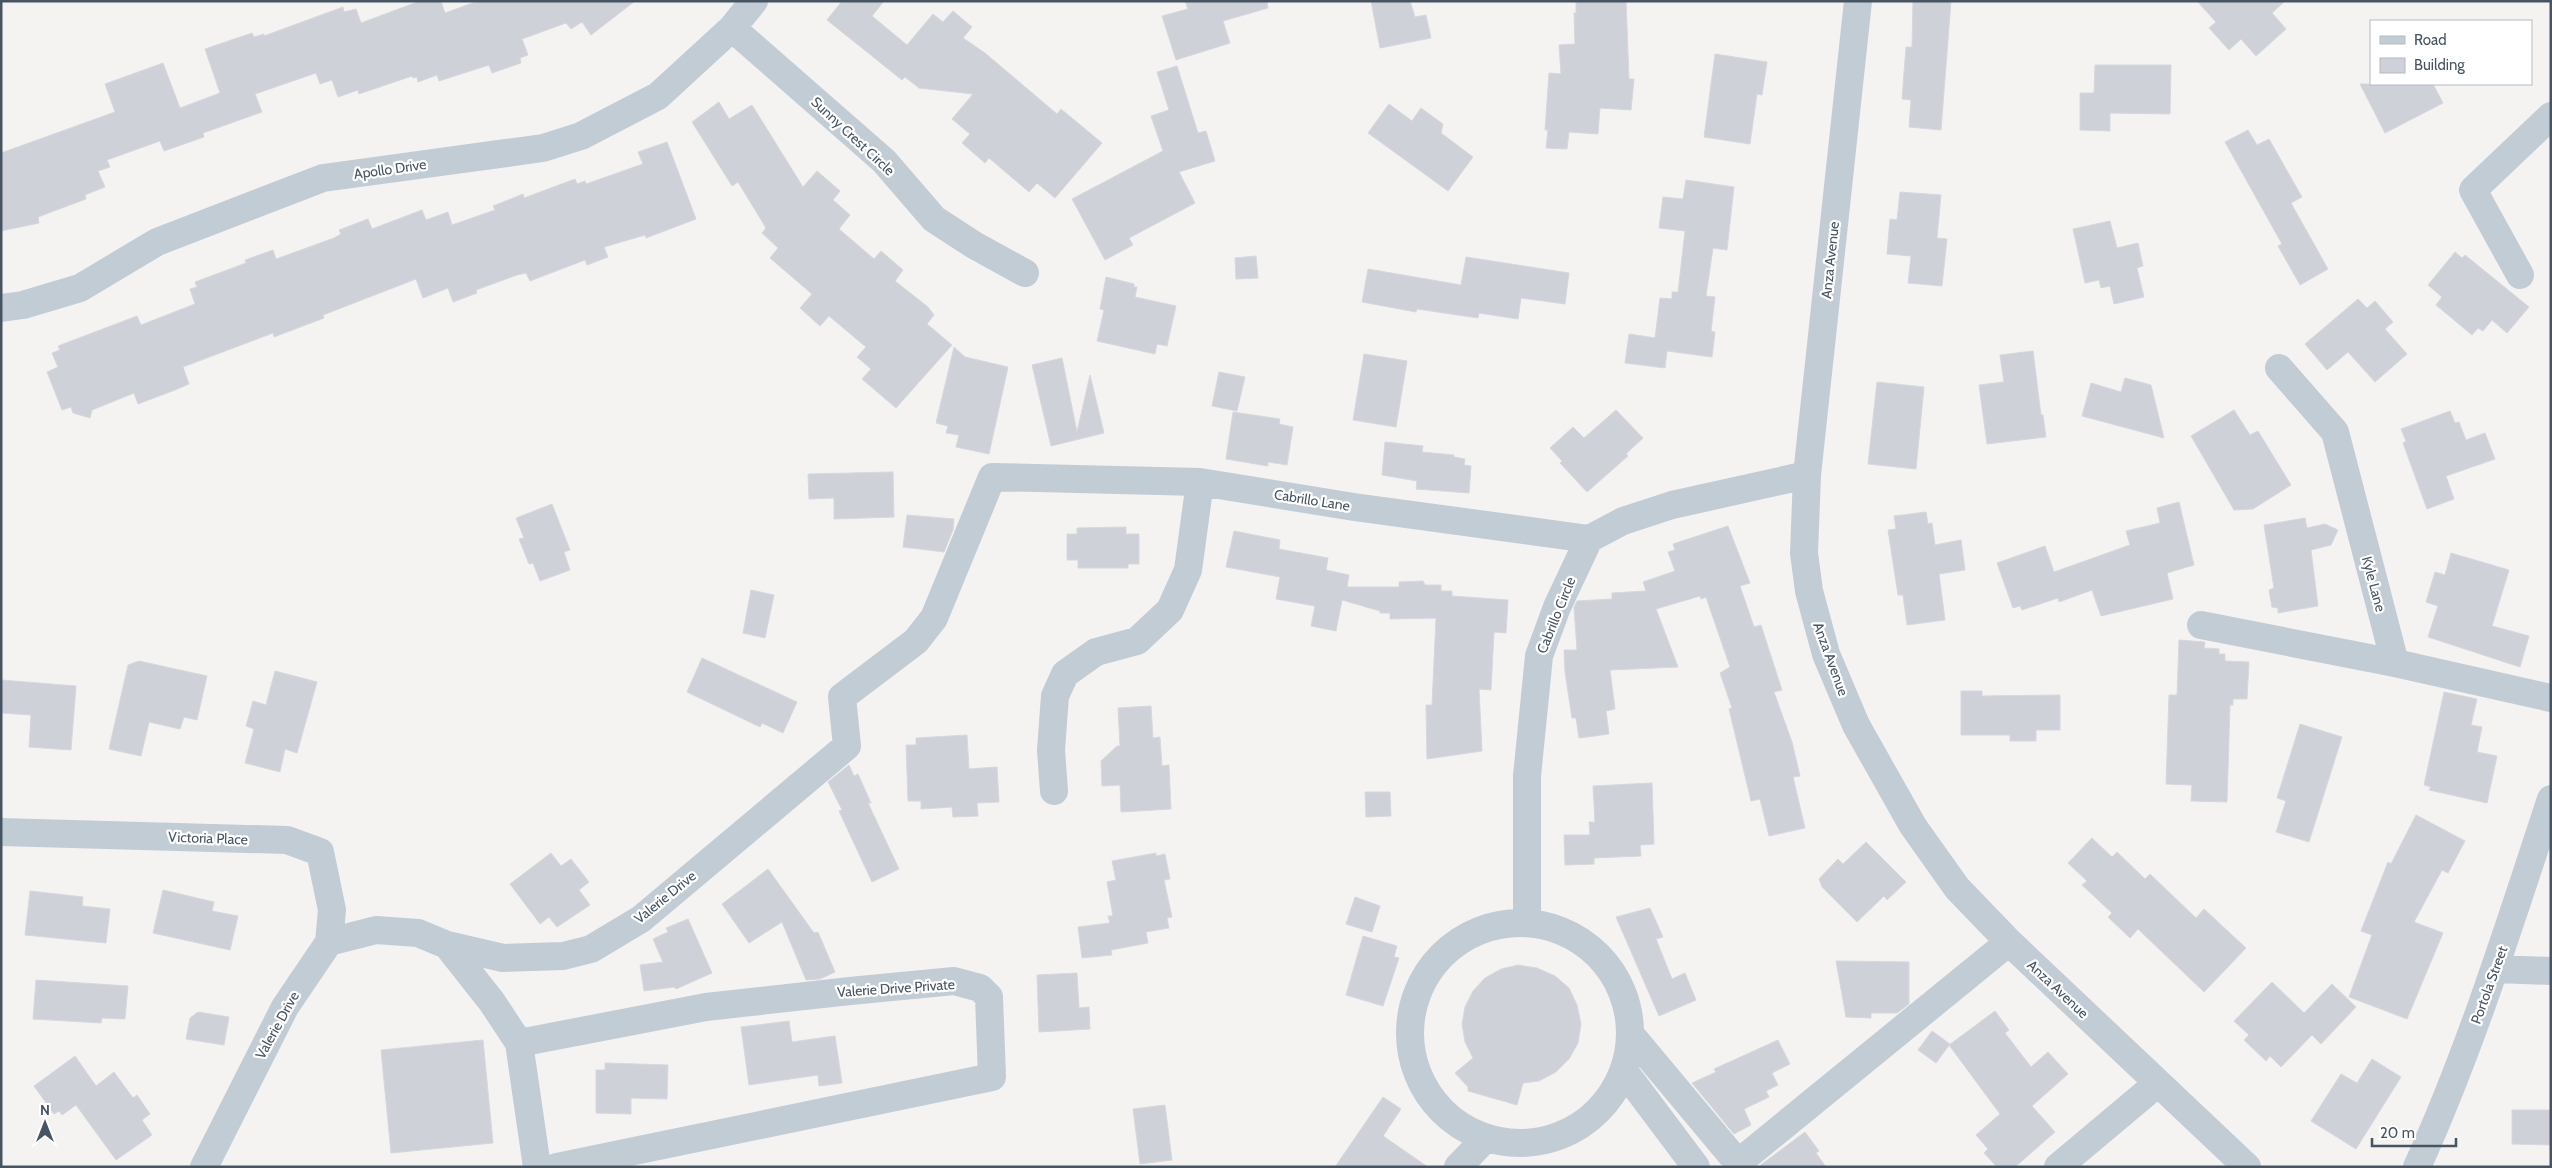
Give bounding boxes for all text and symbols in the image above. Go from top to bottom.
legend [2370,20,2532,85]
text: Road [2414,31,2447,49]
text: Building [2414,56,2465,74]
street label: Sunny Crest Circle [807,93,899,179]
street label: Apollo Drive [353,155,427,183]
street label: Anza Avenue [1817,221,1843,299]
street label: Cabrillo Lane [1273,485,1351,515]
street label: Kyle Lane [2358,554,2390,614]
street label: Cabrillo Circle [1532,574,1580,656]
street label: Anza Avenue [1809,620,1853,698]
street label: Victoria Place [168,828,248,848]
street label: Valerie Drive [630,867,700,927]
street label: Portola Street [2467,943,2511,1026]
street label: Anza Avenue [2024,956,2092,1022]
street label: Valerie Drive Private [837,975,955,1001]
street label: Valerie Drive [251,988,303,1062]
north arrow [20,1098,70,1148]
text: N [40,1101,50,1119]
scale bar [2372,1116,2456,1148]
text: 20 m [2380,1124,2415,1142]

